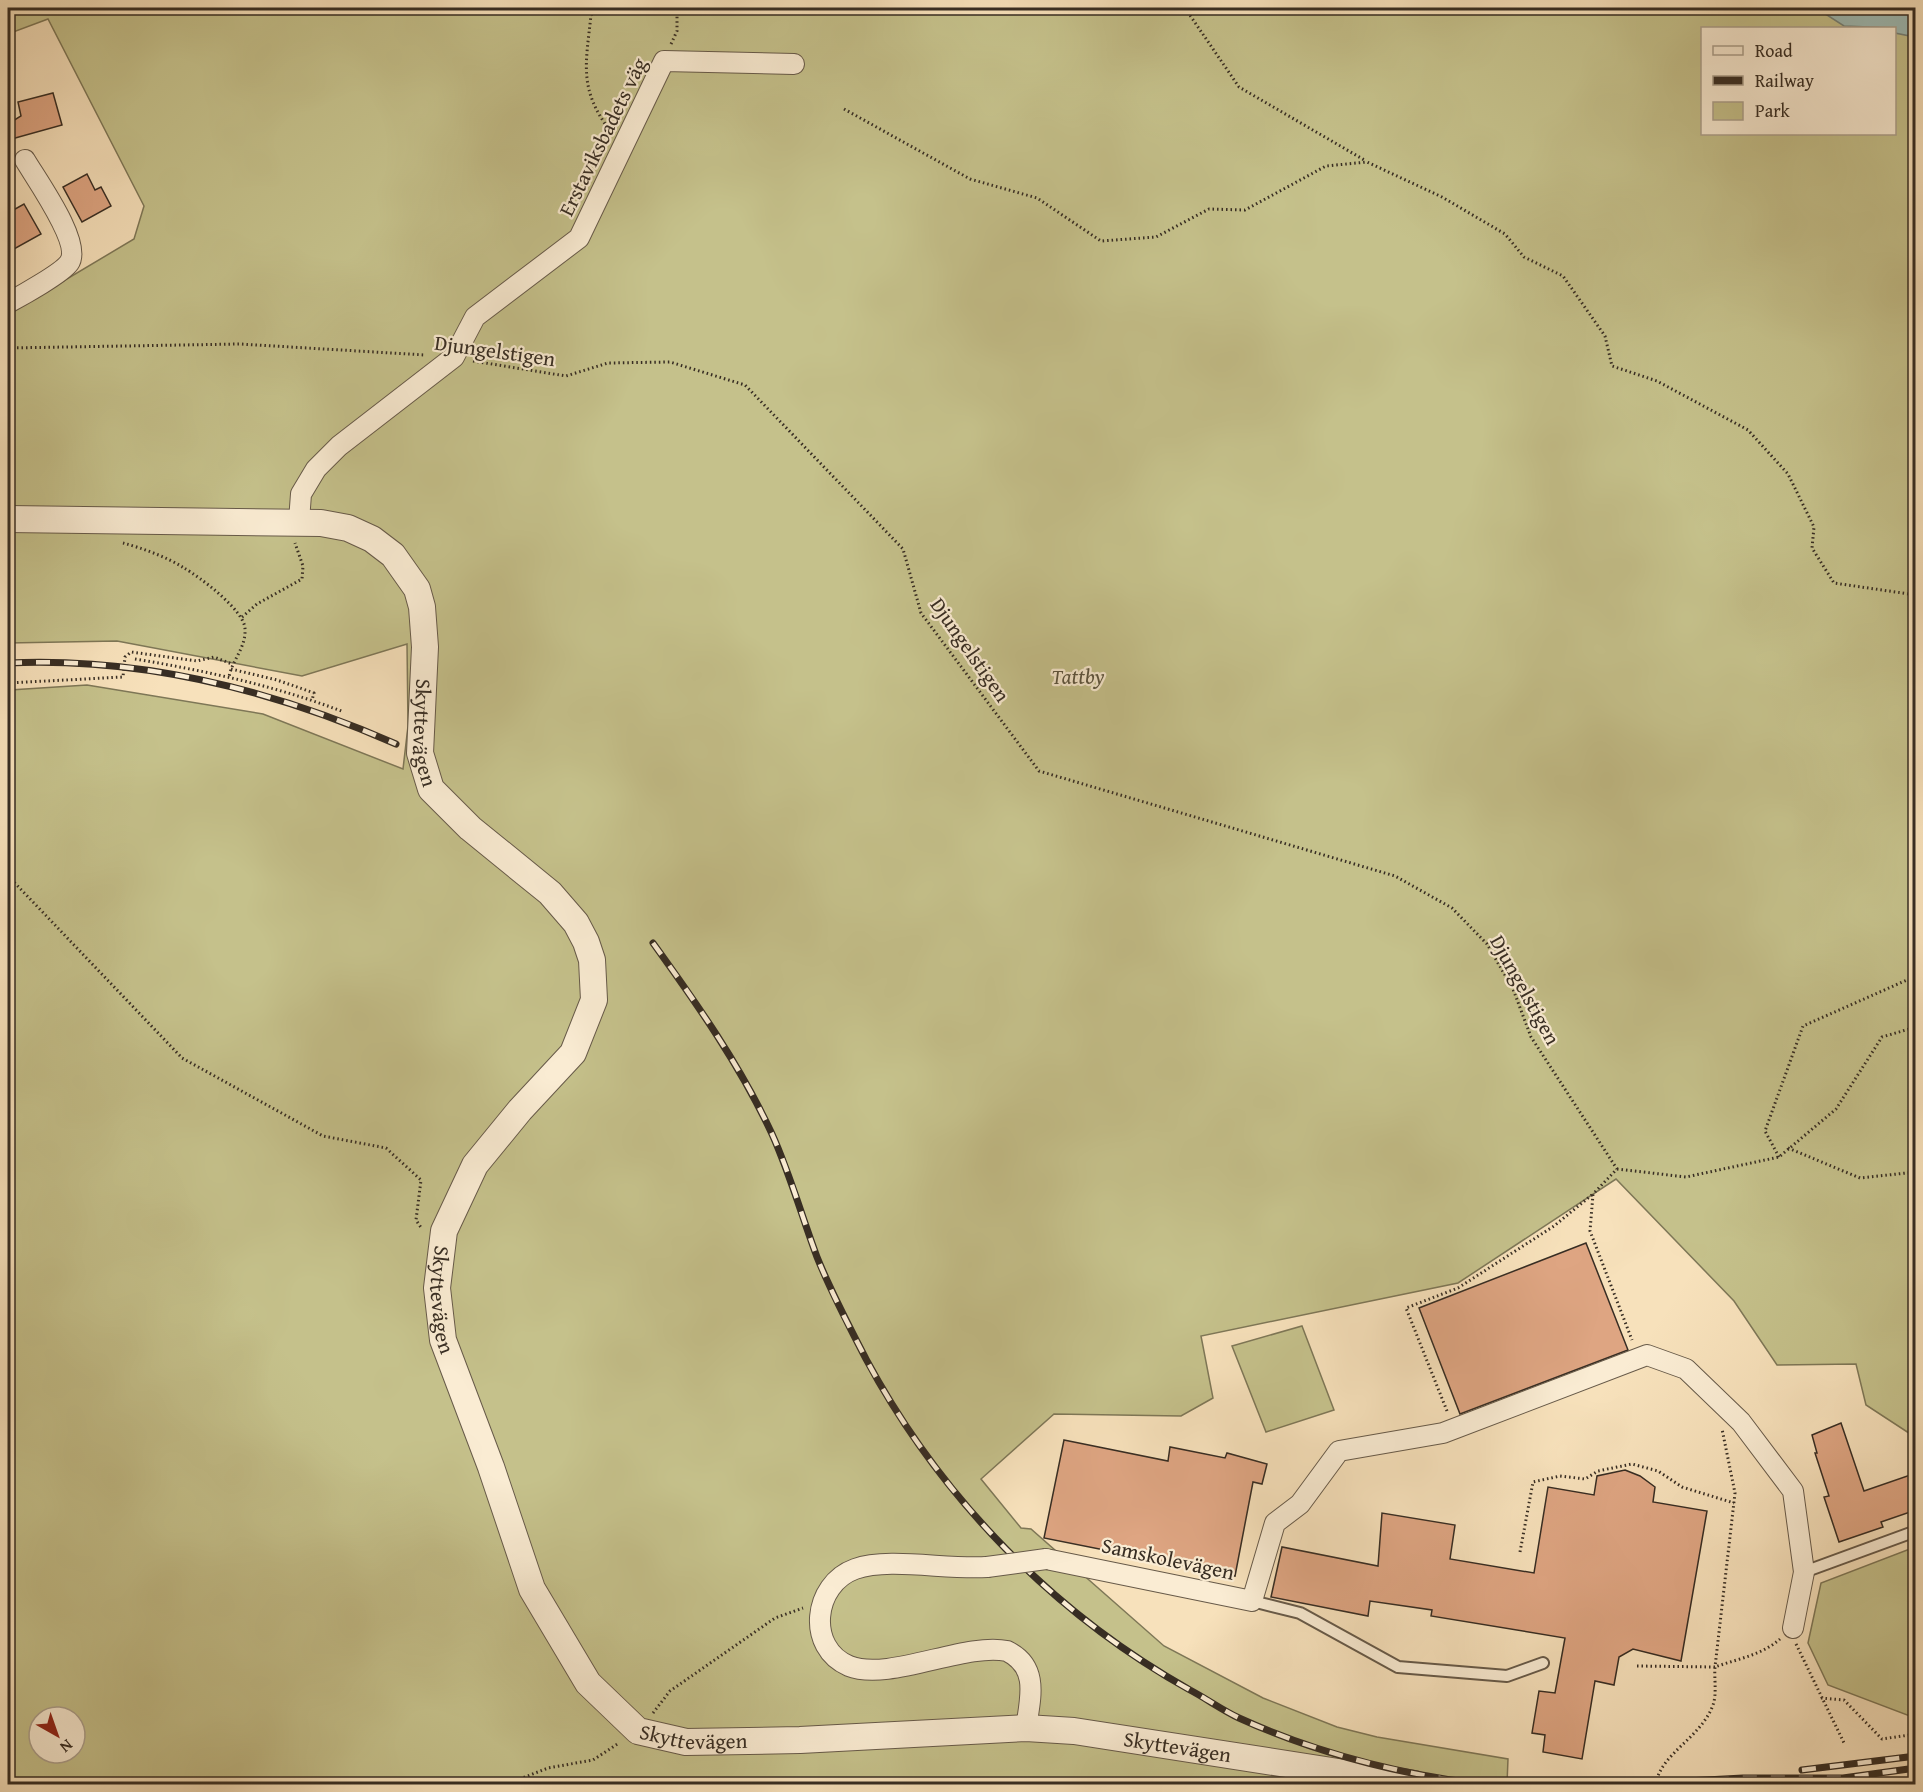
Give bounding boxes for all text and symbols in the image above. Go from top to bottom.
legend [1701,27,1896,135]
text: Road [1755,37,1793,64]
street label: Erstaviksbadets väg [551,52,655,221]
text: Railway [1755,67,1814,94]
text: Park [1755,97,1791,124]
street label: Djungelstigen [433,327,558,374]
street label: Djungelstigen [923,591,1018,709]
park label: Tattby [1051,661,1105,692]
street label: Skyttevägen [405,678,445,791]
street label: Djungelstigen [1482,929,1569,1051]
street label: Skyttevägen [422,1244,463,1358]
street label: Samskolevägen [1099,1529,1237,1588]
north arrow [27,1705,87,1765]
street label: Skyttevägen [637,1716,748,1757]
street label: Skyttevägen [1121,1723,1234,1770]
text: N [55,1734,78,1759]

